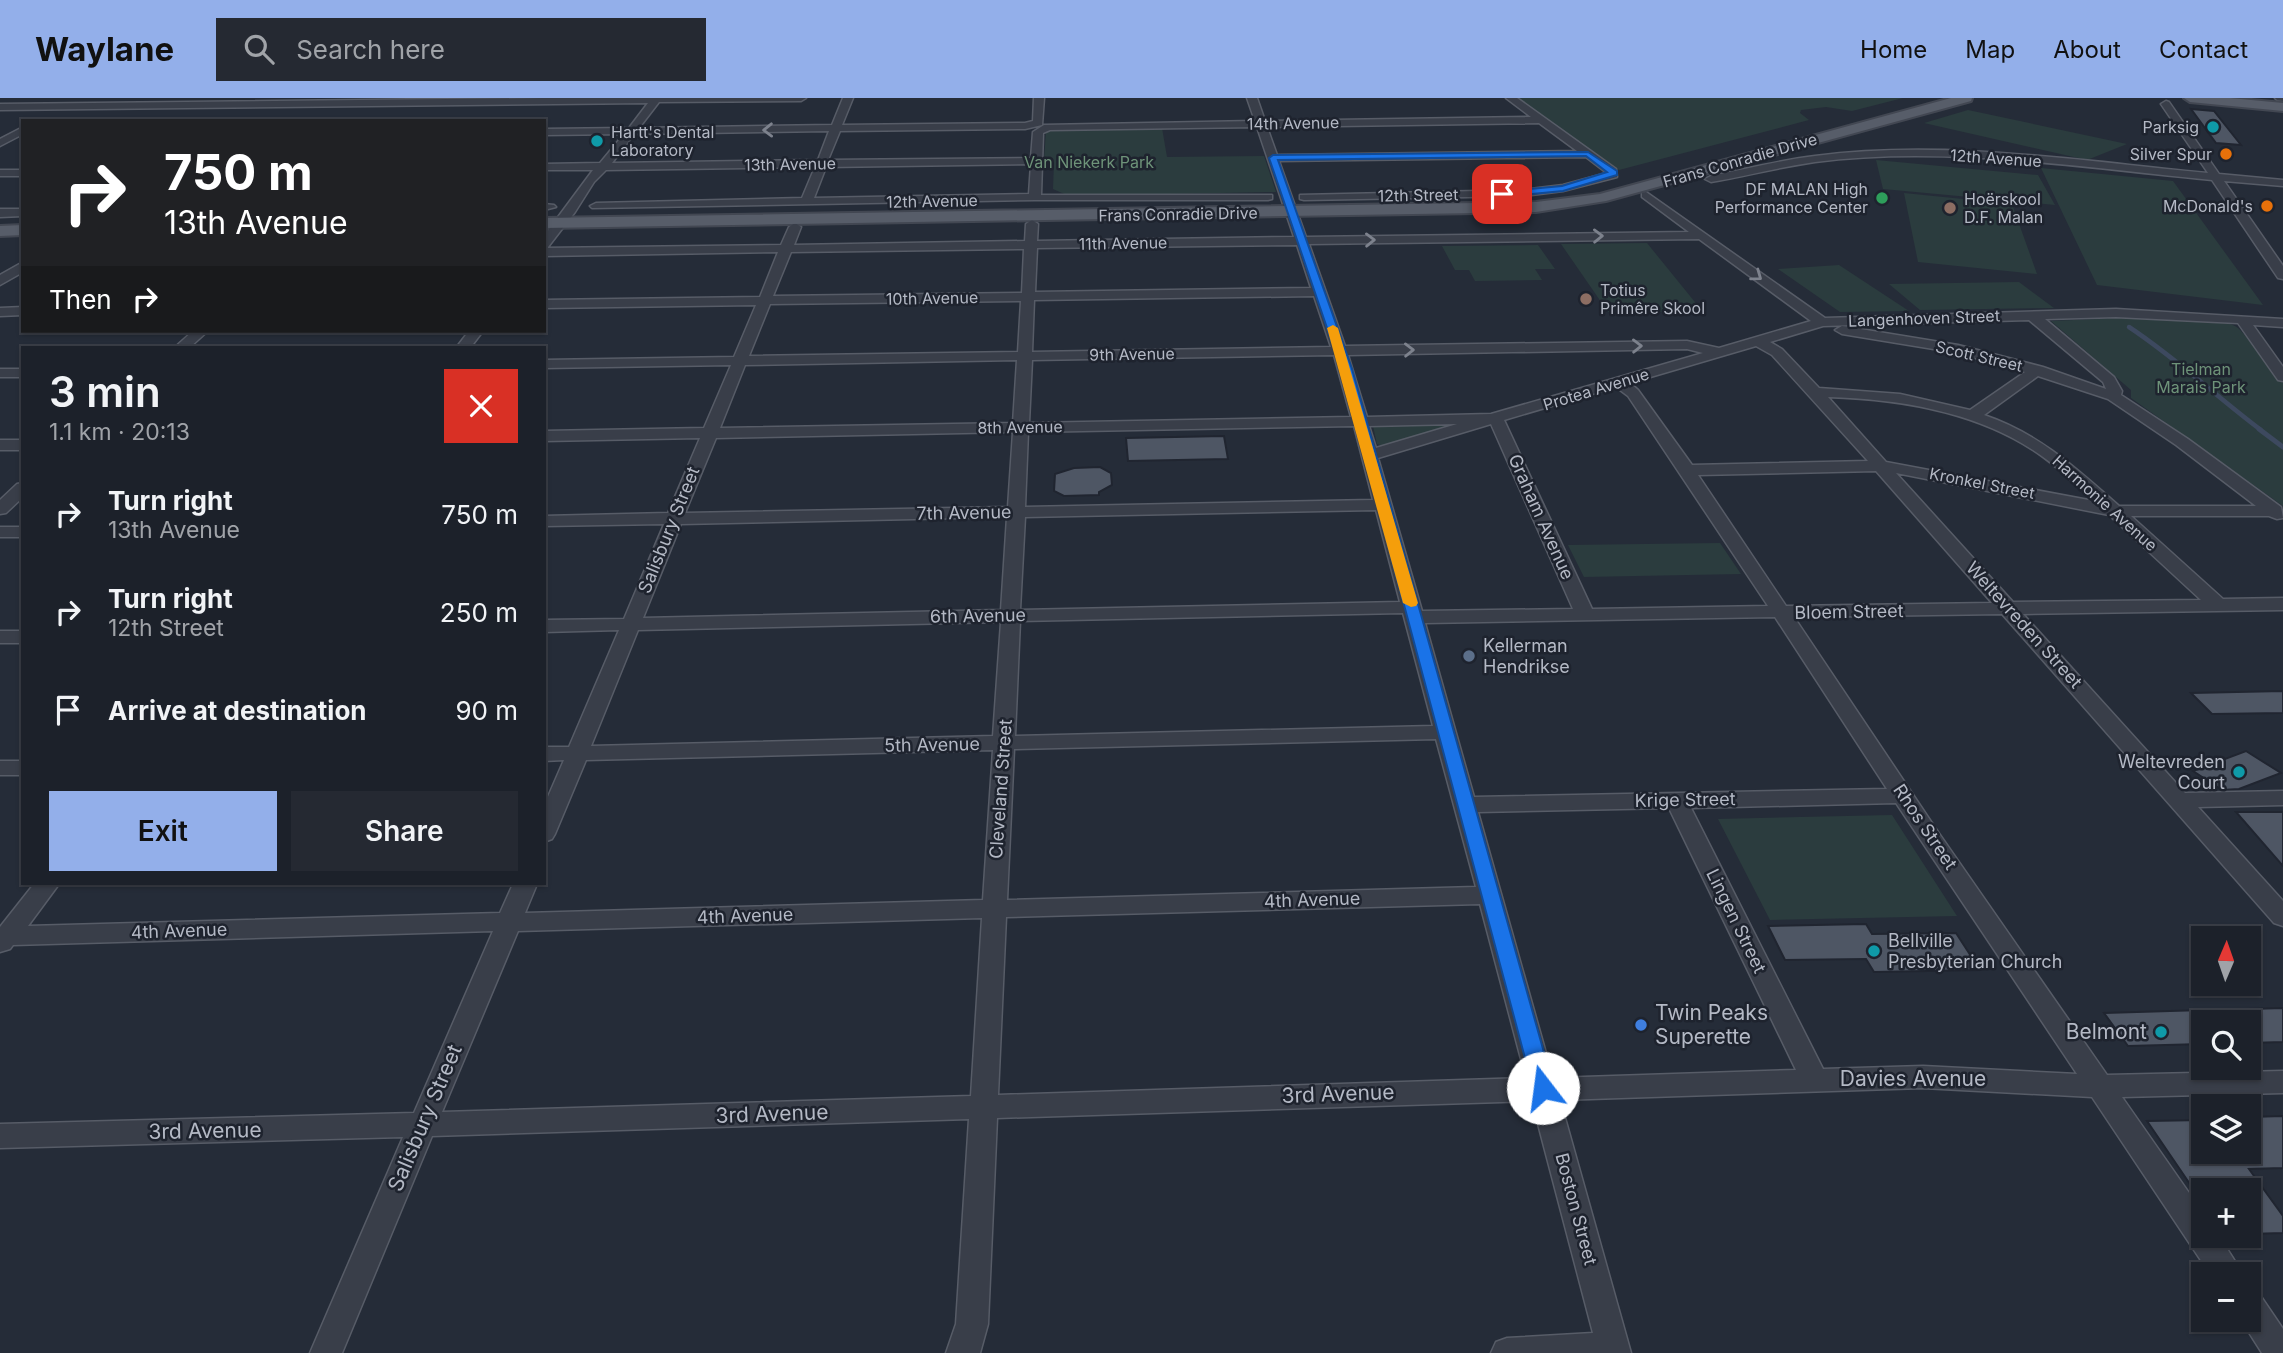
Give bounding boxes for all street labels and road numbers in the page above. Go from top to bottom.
street label: 14th Avenue [1247,112,1339,134]
street label: Frans Conradie Drive [1661,128,1819,192]
street label: 12th Avenue [1950,145,2042,171]
street label: 13th Avenue [744,153,836,175]
street label: 12th Street [1378,184,1458,206]
street label: 12th Avenue [886,190,978,212]
street label: Frans Conradie Drive [1098,203,1258,225]
street label: 11th Avenue [1079,232,1167,254]
street label: 10th Avenue [886,287,978,309]
street label: Langenhoven Street [1848,305,2000,331]
street label: Scott Street [1934,336,2024,376]
street label: 9th Avenue [1089,343,1175,365]
street label: Protea Avenue [1541,363,1651,415]
street label: 8th Avenue [977,416,1063,438]
street label: Graham Avenue [1504,451,1579,583]
street label: Harmonie Avenue [2048,451,2162,555]
street label: Salisbury Street [634,463,704,596]
street label: Kronkel Street [1928,463,2036,503]
street label: 7th Avenue [916,501,1012,524]
street label: Weltevreden Street [1962,557,2087,692]
street label: Bloem Street [1794,600,1904,623]
street label: 6th Avenue [930,604,1026,627]
street label: Cleveland Street [985,718,1016,859]
street label: 5th Avenue [884,733,980,756]
street label: Rhos Street [1889,780,1962,873]
street label: Krige Street [1634,788,1736,811]
street label: Lingen Street [1702,865,1771,976]
street label: 4th Avenue [1263,887,1361,912]
street label: 4th Avenue [696,903,794,928]
street label: 4th Avenue [130,918,228,943]
street label: Salisbury Street [382,1041,467,1195]
street label: Davies Avenue [1840,1066,1986,1091]
street label: 3rd Avenue [1281,1079,1395,1108]
street label: 3rd Avenue [715,1099,829,1128]
street label: 3rd Avenue [148,1117,262,1144]
street label: Boston Street [1551,1151,1602,1267]

